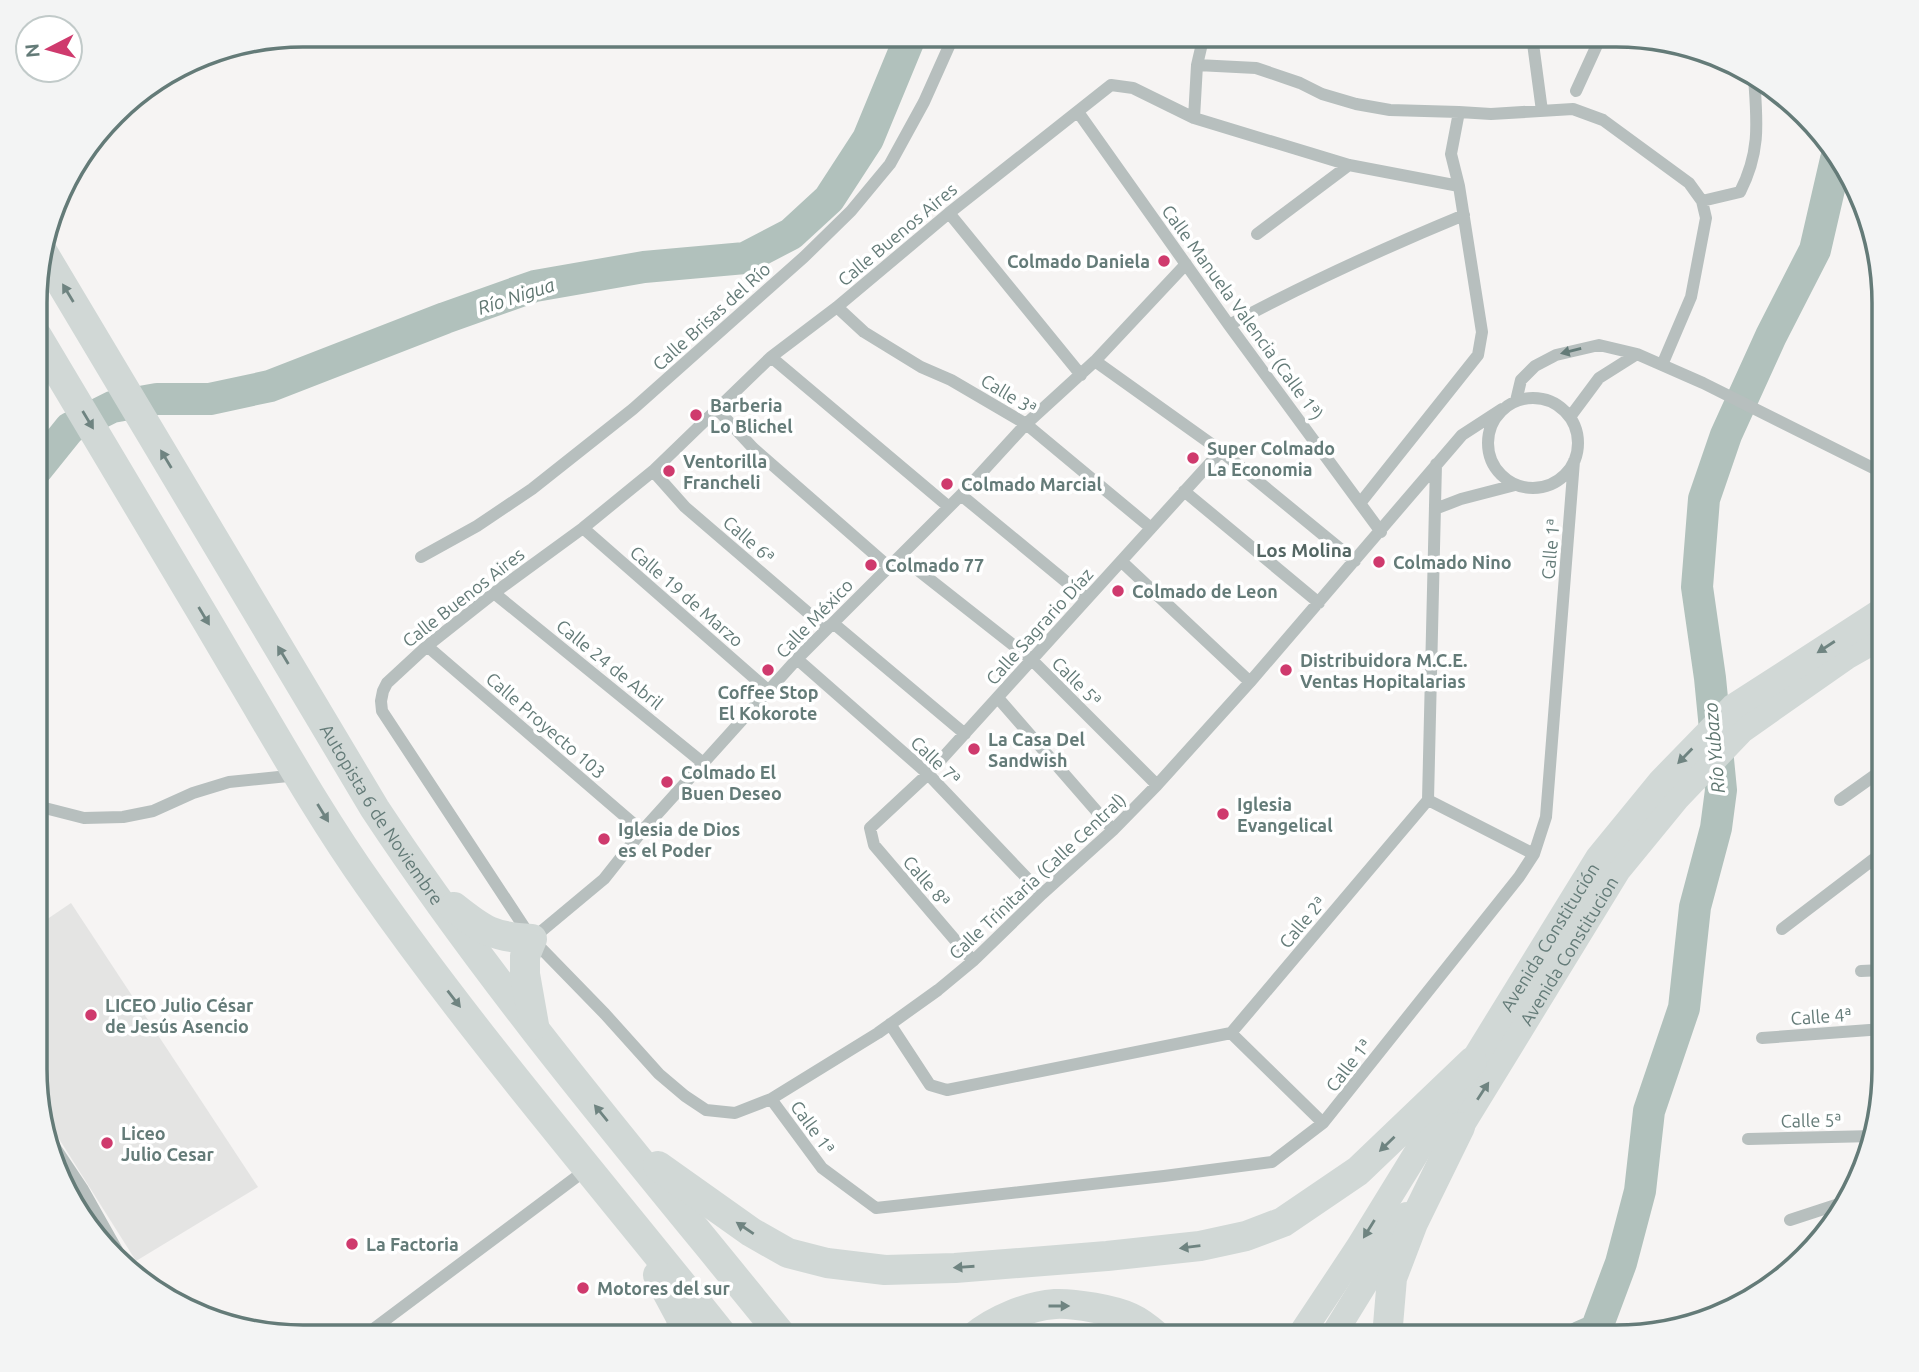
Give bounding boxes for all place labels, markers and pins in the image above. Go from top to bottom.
place label: Colmado Daniela [1007,251,1150,271]
marker: Colmado Daniela [1156,253,1172,269]
place label: Barberia Lo Blichel [710,395,793,436]
marker: Barberia Lo Blichel [688,407,704,423]
place label: Super Colmado La Economia [1207,438,1335,479]
marker: Super Colmado La Economia [1185,450,1201,466]
place label: Ventorilla Francheli [683,451,767,492]
marker: Ventorilla Francheli [661,463,677,479]
place label: Colmado Marcial [961,474,1102,494]
marker: Colmado Marcial [939,476,955,492]
place label: Colmado Nino [1393,552,1512,572]
marker: Colmado Nino [1371,554,1387,570]
place label: Colmado 77 [885,555,984,575]
marker: Colmado 77 [863,557,879,573]
place label: Colmado de Leon [1132,581,1278,601]
marker: Colmado de Leon [1110,583,1126,599]
place label: Distribuidora M.C.E. Ventas Hopitalarias [1300,650,1467,691]
marker: Coffee Stop El Kokorote [760,662,776,678]
marker: Distribuidora M.C.E. Ventas Hopitalarias [1278,662,1294,678]
place label: Coffee Stop El Kokorote [717,682,819,723]
place label: La Casa Del Sandwish [988,729,1086,770]
marker: La Casa Del Sandwish [966,741,982,757]
place label: Colmado El Buen Deseo [681,762,782,803]
marker: Colmado El Buen Deseo [659,774,675,790]
place label: Iglesia Evangelical [1237,794,1333,835]
marker: Iglesia Evangelical [1215,806,1231,822]
place label: Iglesia de Dios es el Poder [618,819,740,860]
marker: Iglesia de Dios es el Poder [596,831,612,847]
place label: LICEO Julio César de Jesús Asencio [105,995,254,1036]
marker: LICEO Julio César de Jesús Asencio [83,1007,99,1023]
place label: Liceo Julio Cesar [121,1123,214,1164]
marker: Liceo Julio Cesar [99,1135,115,1151]
place label: La Factoria [366,1234,459,1254]
marker: La Factoria [344,1236,360,1252]
place label: Motores del sur [597,1278,730,1298]
marker: Motores del sur [575,1280,591,1296]

